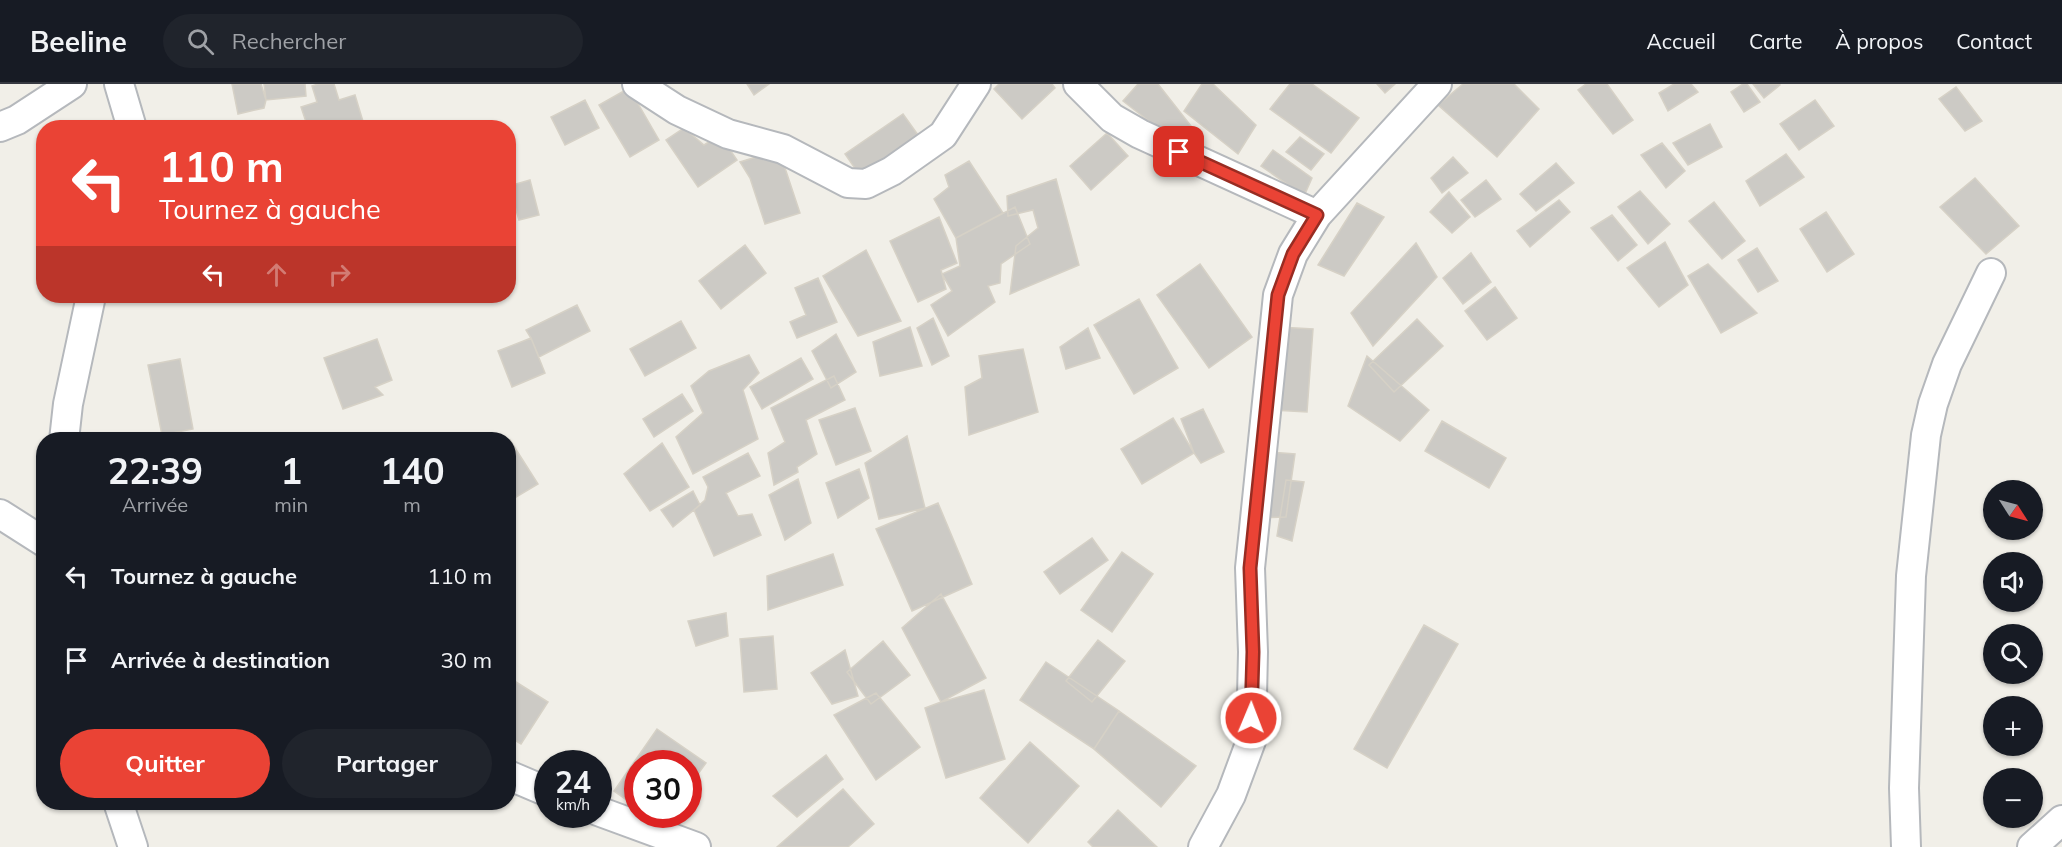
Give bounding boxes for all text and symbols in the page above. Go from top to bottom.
search box [163,14,583,68]
text: Beeline [30,24,127,59]
icon: search [184,25,217,58]
text: Rechercher [232,27,346,55]
text: Accueil [1646,28,1716,54]
text: Carte [1749,28,1802,54]
text: À propos [1835,28,1923,54]
text: Contact [1956,28,2032,54]
pin [1153,126,1204,177]
icon: arrive [1162,135,1195,168]
text: 110 m [159,140,284,193]
icon: left [60,144,138,222]
text: Tournez à gauche [159,192,381,226]
icon: left [197,258,230,291]
icon: ahead [260,258,293,291]
icon: right [323,258,356,291]
text: 22:39 [107,448,203,493]
text: 1 [280,448,302,493]
text: 140 [380,448,445,493]
north arrow [1983,480,2043,540]
map controls [1983,480,2043,828]
text: Arrivée [122,492,188,517]
text: min [274,492,308,517]
text: m [403,492,421,517]
button: sound [1983,552,2043,612]
icon: left [60,560,93,593]
text: Tournez à gauche [111,562,297,590]
text: 110 m [427,562,492,590]
button: search [1983,624,2043,684]
icon: arrive [60,644,93,677]
text: Arrivée à destination [111,646,330,674]
text: 30 m [441,646,492,674]
position arrow [1219,686,1283,750]
button: + [1983,696,2043,756]
button: Quitter [60,729,270,798]
button: Partager [282,729,492,798]
speed limit sign: 30 [624,750,702,828]
text: 24 [555,763,591,801]
button: − [1983,768,2043,828]
text: km/h [556,795,590,814]

